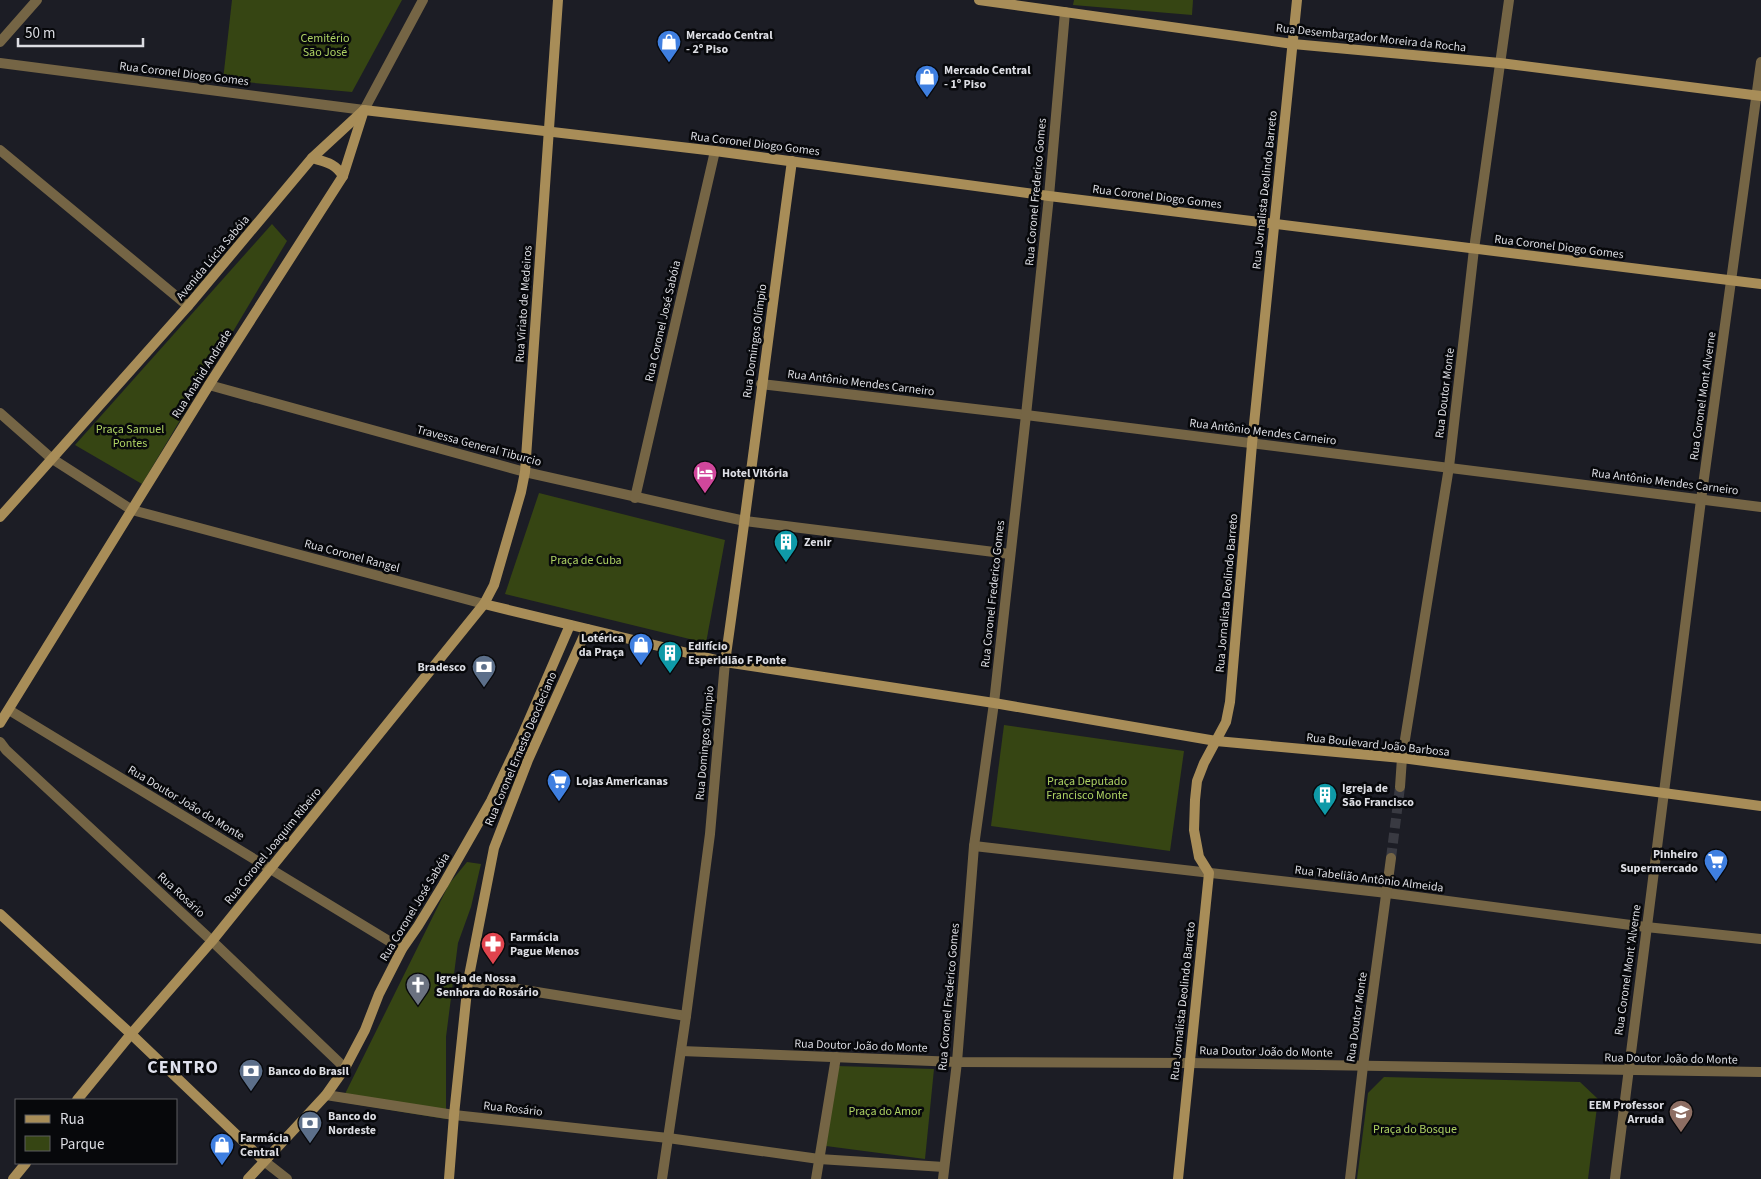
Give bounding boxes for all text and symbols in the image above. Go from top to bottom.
scale bar [18,15,142,47]
street label: Rua Desembargador Moreira da Rocha [1275,20,1467,56]
text: 50 m [25,23,55,44]
place label: Mercado Central - 2º Piso [686,27,773,58]
shop icon: Mercado Central - 2º Piso [656,29,682,63]
park label: Cemitério São José [300,30,350,61]
street label: Rua Coronel Diogo Gomes [118,58,250,90]
place label: Mercado Central - 1º Piso [944,62,1031,93]
shop icon: Mercado Central - 1º Piso [914,64,940,98]
street label: Rua Jornalista Deolindo Barreto [1248,110,1282,270]
street label: Rua Coronel Frederico Gomes [1021,118,1051,266]
street label: Rua Coronel Diogo Gomes [689,128,821,160]
street label: Rua Coronel Diogo Gomes [1091,181,1223,213]
street label: Avenida Lúcia Sabóia [172,212,254,304]
street label: Rua Coronel Diogo Gomes [1493,231,1625,263]
street label: Rua Viriato de Medeiros [511,245,537,363]
street label: Rua Coronel José Sabóia [641,259,685,383]
street label: Rua Domingos Olímpio [739,283,771,399]
street label: Rua Anahid Andrade [168,326,236,422]
street label: Rua Coronel Mont Alverne [1686,331,1720,461]
street label: Rua Doutor Monte [1431,347,1459,439]
street label: Rua Antônio Mendes Carneiro [786,366,936,400]
street label: Rua Antônio Mendes Carneiro [1188,415,1338,449]
park label: Praça Samuel Pontes [96,421,164,452]
street label: Travessa General Tiburcio [415,421,543,471]
hotel icon: Hotel Vitória [692,460,718,494]
place label: Hotel Vitória [722,465,788,482]
street label: Rua Antônio Mendes Carneiro [1590,465,1740,499]
street label: Rua Jornalista Deolindo Barreto [1212,513,1242,673]
street label: Rua Coronel Frederico Gomes [977,519,1009,669]
building icon: Zenir [773,529,799,563]
place label: Zenir [804,534,832,551]
street label: Rua Coronel Rangel [302,535,402,577]
park label: Praça de Cuba [550,552,622,569]
place label: Lotérica da Praça [579,630,624,661]
shop icon: Lotérica da Praça [628,632,654,666]
place label: Edifício Esperidião F Ponte [688,638,786,669]
building icon: Edifício Esperidião F Ponte [657,640,683,674]
bank icon: Bradesco [471,654,497,688]
place label: Bradesco [418,659,466,676]
street label: Rua Coronel Ernesto Deocleciano [481,669,561,829]
street label: Rua Domingos Olímpio [692,685,718,801]
street label: Rua Boulevard João Barbosa [1306,729,1450,761]
street label: Rua Doutor João do Monte [124,761,248,845]
supermarket icon: Lojas Americanas [546,768,572,802]
place label: Lojas Americanas [576,773,668,790]
park label: Praça Deputado Francisco Monte [1046,773,1128,804]
place label: Igreja de São Francisco [1342,780,1414,811]
building icon: Igreja de São Francisco [1312,782,1338,816]
street label: Rua Coronel Joaquim Ribeiro [220,784,326,908]
place label: Pinheiro Supermercado [1620,846,1698,877]
supermarket icon: Pinheiro Supermercado [1703,848,1729,882]
street label: Rua Coronel José Sabóia [376,850,454,964]
street label: Rua Tabelião Antônio Almeida [1294,861,1444,897]
street label: Rua Rosário [153,868,209,922]
street label: Rua Coronel Mont 'Alverne [1610,903,1646,1037]
street label: Rua Jornalista Deolindo Barreto [1166,921,1200,1081]
street label: Rua Coronel Frederico Gomes [934,923,964,1071]
place label: Farmácia Pague Menos [510,929,579,960]
pharmacy icon: Farmácia Pague Menos [480,931,506,965]
place label: Igreja de Nossa Senhora do Rosário [436,970,539,1001]
street label: Rua Doutor Monte [1342,971,1372,1063]
church icon: Igreja de Nossa Senhora do Rosário [405,972,431,1006]
street label: Rua Doutor João do Monte [794,1035,928,1057]
street label: Rua Doutor João do Monte [1199,1042,1333,1062]
street label: Rua Doutor João do Monte [1604,1049,1738,1069]
district label: CENTRO [147,1055,219,1080]
bank icon: Banco do Brasil [238,1058,264,1092]
place label: Banco do Brasil [268,1063,349,1080]
street label: Rua Rosário [482,1097,544,1121]
place label: EEM Professor Arruda [1589,1097,1664,1128]
legend [15,1099,178,1164]
school or university icon: EEM Professor Arruda [1668,1099,1694,1133]
park label: Praça do Amor [848,1103,922,1120]
place label: Banco do Nordeste [328,1108,377,1139]
text: Rua [60,1109,84,1130]
bank icon: Banco do Nordeste [297,1110,323,1144]
park label: Praça do Bosque [1373,1121,1457,1138]
place label: Farmácia Central [240,1130,289,1161]
shop icon: Farmácia Central [209,1132,235,1166]
text: Parque [60,1134,104,1155]

